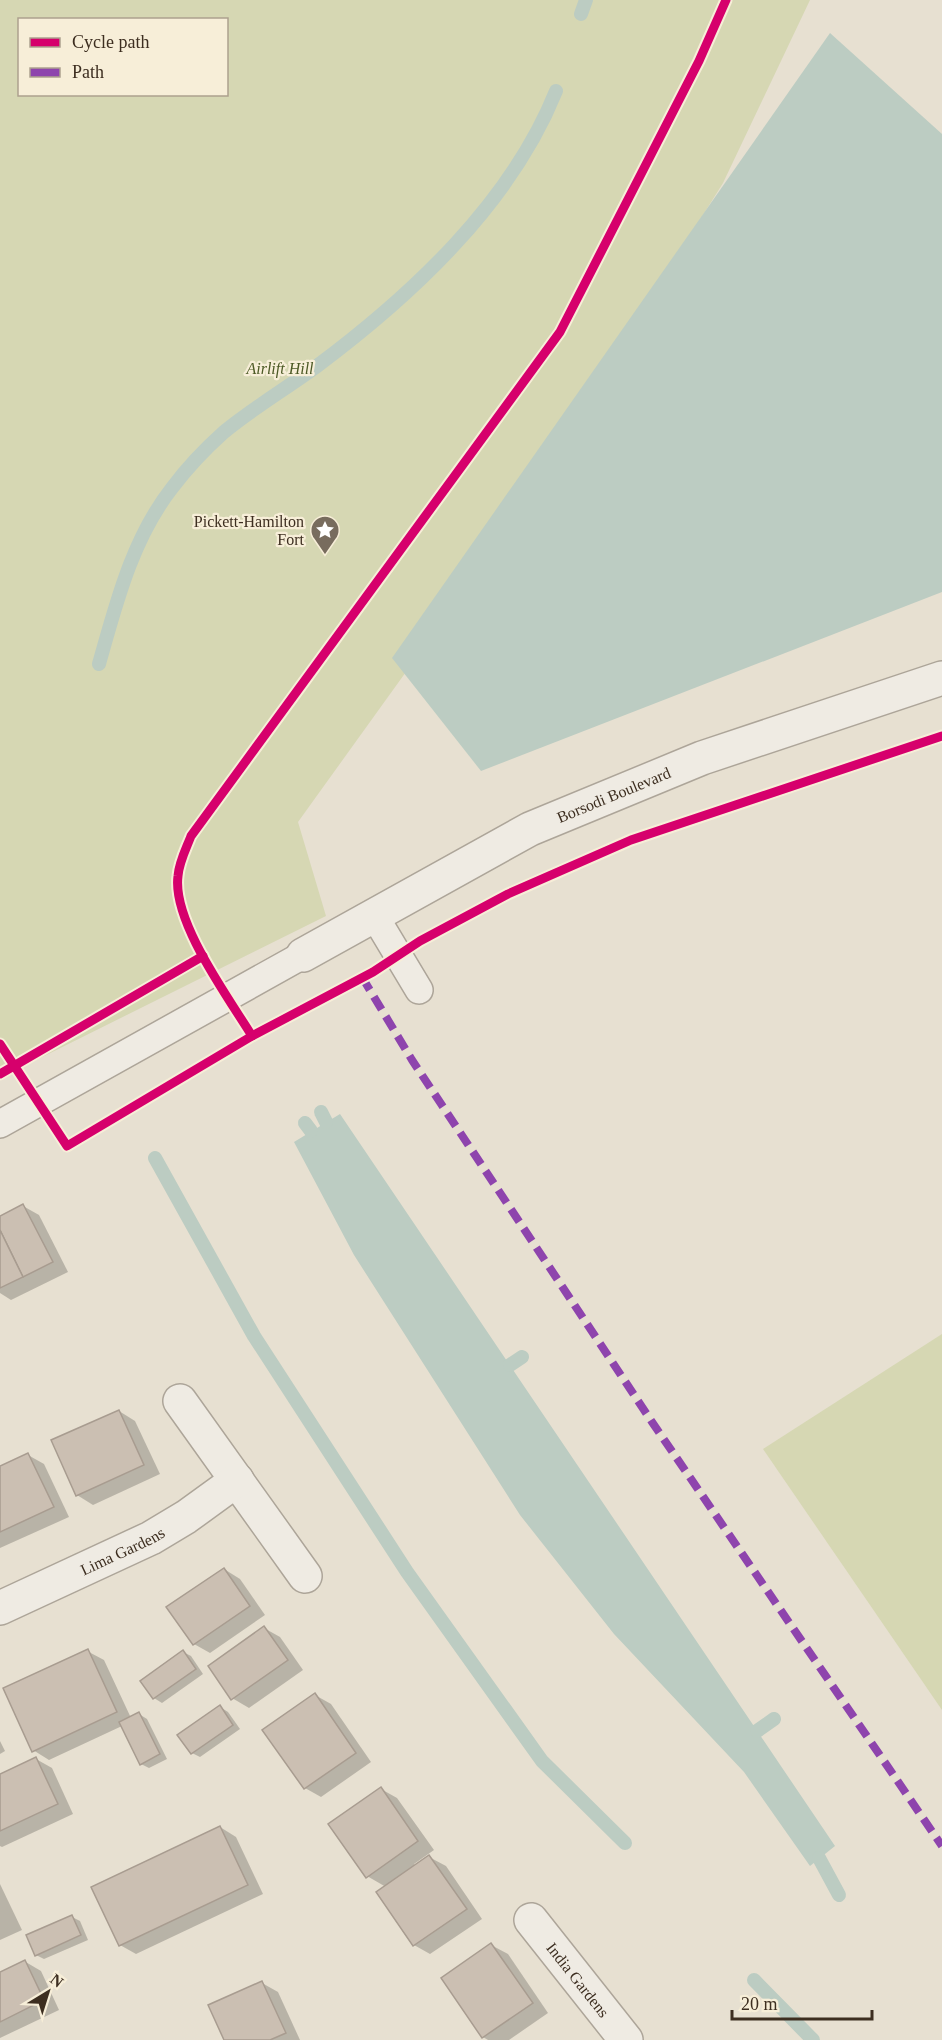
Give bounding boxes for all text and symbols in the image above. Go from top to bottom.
legend [18,18,228,96]
text: Cycle path [72,32,149,52]
text: Path [72,62,104,82]
park label: Airlift Hill [245,360,314,378]
place label: Pickett-Hamilton Fort [194,513,305,548]
place icon: Pickett-Hamilton Fort [309,514,341,556]
street label: Borsodi Boulevard [554,764,673,826]
street label: Lima Gardens [78,1524,168,1579]
street label: India Gardens [543,1939,612,2021]
north arrow [18,1962,78,2022]
text: N [47,1970,67,1991]
scale bar [732,1983,872,2021]
text: 20 m [741,1994,778,2014]

